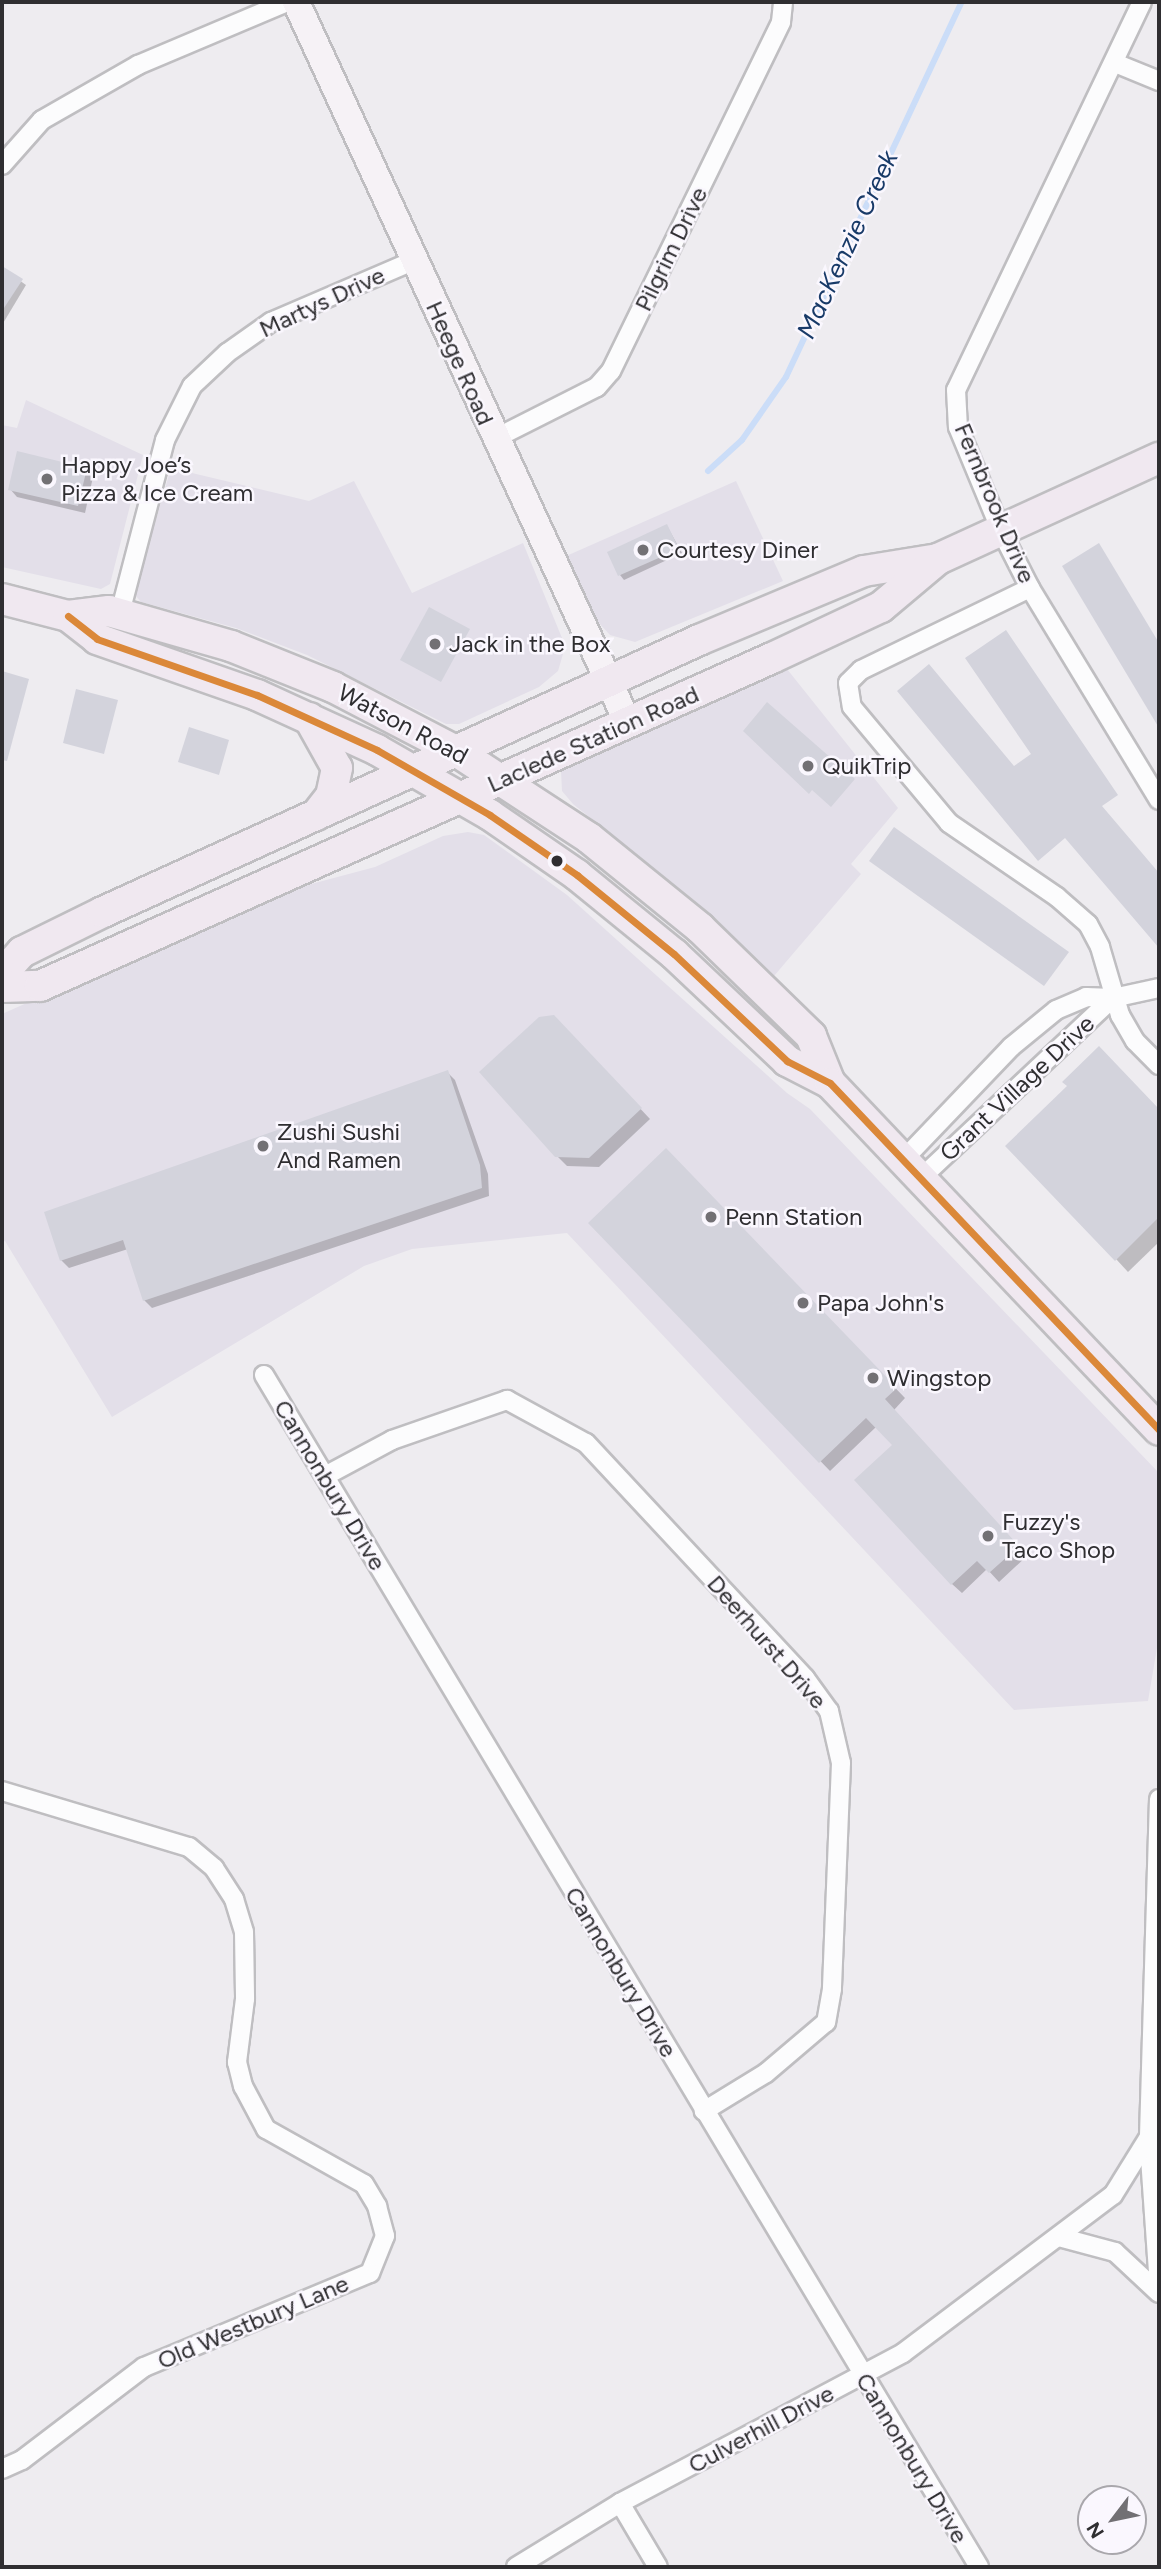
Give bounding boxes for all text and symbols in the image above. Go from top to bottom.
water label: MacKenzie Creek [791,146,905,344]
street label: Pilgrim Drive [629,182,713,316]
street label: Martys Drive [255,260,389,344]
street label: Heege Road [420,297,500,429]
street label: Fernbrook Drive [948,419,1042,587]
place label: Happy Joe’s Pizza & Ice Cream [61,451,253,507]
marker: Happy Joe’s Pizza & Ice Cream [39,471,55,487]
place label: Courtesy Diner [657,536,818,564]
marker: Courtesy Diner [635,542,651,558]
place label: Jack in the Box [449,630,610,658]
marker: Jack in the Box [427,636,443,652]
street label: Watson Road [333,678,473,770]
street label: Laclede Station Road [483,679,703,799]
place label: QuikTrip [822,752,911,780]
marker: QuikTrip [800,758,816,774]
unlabelled marker [550,854,564,868]
street label: Grant Village Drive [934,1009,1100,1167]
place label: Zushi Sushi And Ramen [277,1118,401,1174]
marker: Zushi Sushi And Ramen [255,1138,271,1154]
place label: Penn Station [725,1203,862,1231]
marker: Penn Station [703,1209,719,1225]
place label: Papa John's [817,1289,944,1317]
marker: Papa John's [795,1295,811,1311]
place label: Wingstop [887,1364,991,1392]
marker: Wingstop [865,1370,881,1386]
street label: Cannonbury Drive [268,1395,392,1575]
place label: Fuzzy's Taco Shop [1002,1508,1115,1564]
marker: Fuzzy's Taco Shop [980,1528,996,1544]
street label: Deerhurst Drive [701,1569,833,1715]
street label: Cannonbury Drive [559,1882,683,2062]
street label: Old Westbury Lane [153,2269,353,2375]
street label: Cannonbury Drive [850,2368,974,2548]
street label: Culverhill Drive [683,2379,839,2479]
north arrow [1077,2485,1147,2555]
text: N [1082,2518,1109,2543]

